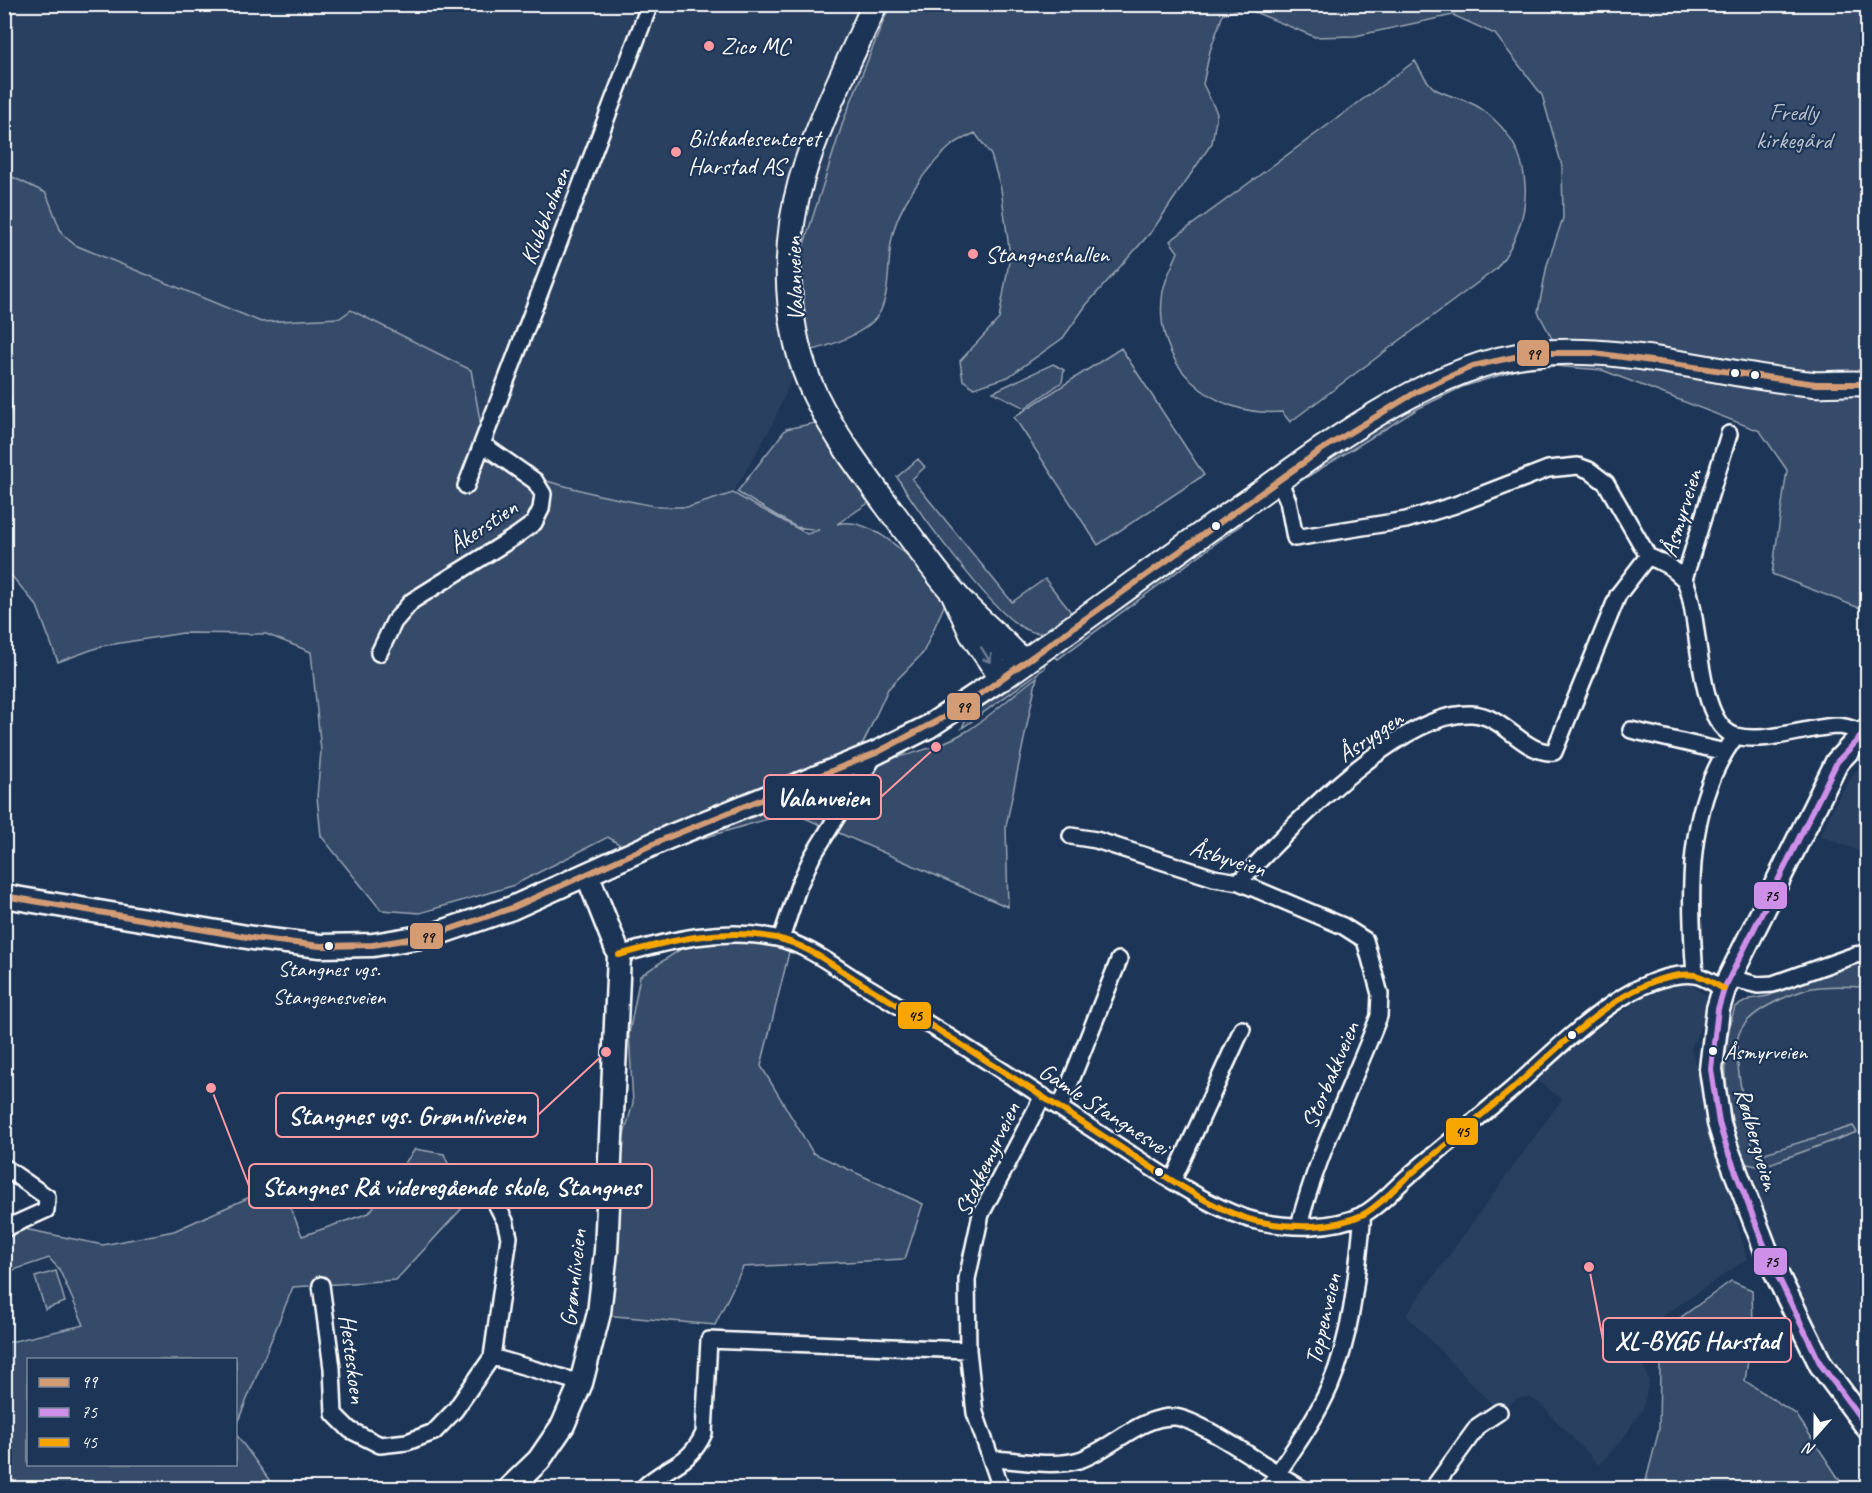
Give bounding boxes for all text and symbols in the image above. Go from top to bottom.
place label: Zico MC [721,31,792,61]
marker: Zico MC [702,39,716,53]
park label: Fredly kirkegård [1756,97,1835,155]
place label: Bilskadesenteret Harstad AS [688,123,823,181]
marker: Bilskadesenteret Harstad AS [669,145,683,159]
street label: Klubbholmen [513,162,578,269]
street label: Valanveien [777,235,810,322]
place label: Stangneshallen [985,239,1110,269]
marker: Stangneshallen [966,247,980,261]
line badge: 99 [1516,339,1550,367]
text: 99 [1526,344,1542,364]
unlabelled marker [1729,367,1741,379]
unlabelled marker [1749,369,1761,381]
street label: Åsmyrveien [1653,464,1709,561]
street label: Åkerstien [443,492,523,560]
unlabelled marker [1210,520,1222,532]
one-way arrow [980,647,993,664]
line badge: 99 [946,692,981,721]
text: 99 [956,697,972,717]
street label: Åsryggen [1331,703,1410,769]
callout: Valanveien [764,775,881,819]
text: Valanveien [776,781,871,814]
street label: Åsbyveien [1186,832,1270,884]
line badge: 75 [1753,881,1788,910]
text: 75 [1764,886,1780,906]
line badge: 99 [409,922,444,950]
text: 99 [420,927,436,947]
marker: Stangnes vgs. Stangenesveien [323,940,335,952]
place label: Stangnes vgs. Stangenesveien [272,955,387,1011]
line badge: 45 [897,1001,932,1030]
text: 45 [908,1006,924,1026]
street label: Storbakkveien [1294,1016,1366,1133]
unlabelled marker [1566,1029,1578,1041]
place label: Åsmyrveien [1724,1038,1808,1066]
marker: Åsmyrveien [1707,1045,1719,1057]
street label: Gamle Stangnesvei [1033,1056,1178,1164]
street label: Rødbergveien [1728,1084,1786,1195]
callout: Stangnes vgs. Grønnliveien [276,1093,538,1137]
street label: Stokkemyrveien [947,1097,1027,1221]
text: Stangnes vgs. Grønnliveien [288,1099,527,1132]
line badge: 45 [1445,1117,1479,1146]
text: 45 [1455,1122,1471,1142]
callout: Stangnes Rå videregående skole, Stangnes [249,1164,652,1208]
unlabelled marker [1153,1166,1165,1178]
text: Stangnes Rå videregående skole, Stangnes [262,1170,643,1203]
street label: Grønnliveien [553,1228,593,1328]
line badge: 75 [1753,1247,1788,1276]
text: 75 [1764,1252,1780,1272]
street label: Toppenveien [1298,1270,1348,1368]
street label: Hesteskoen [333,1313,373,1405]
callout: XL-BYGG Harstad [1603,1318,1791,1362]
text: XL-BYGG Harstad [1615,1324,1784,1357]
legend [27,1358,237,1466]
text: 99 [81,1371,99,1393]
text: 75 [81,1401,98,1423]
north arrow [1785,1406,1845,1466]
text: 45 [81,1431,98,1453]
text: N [1799,1437,1818,1460]

